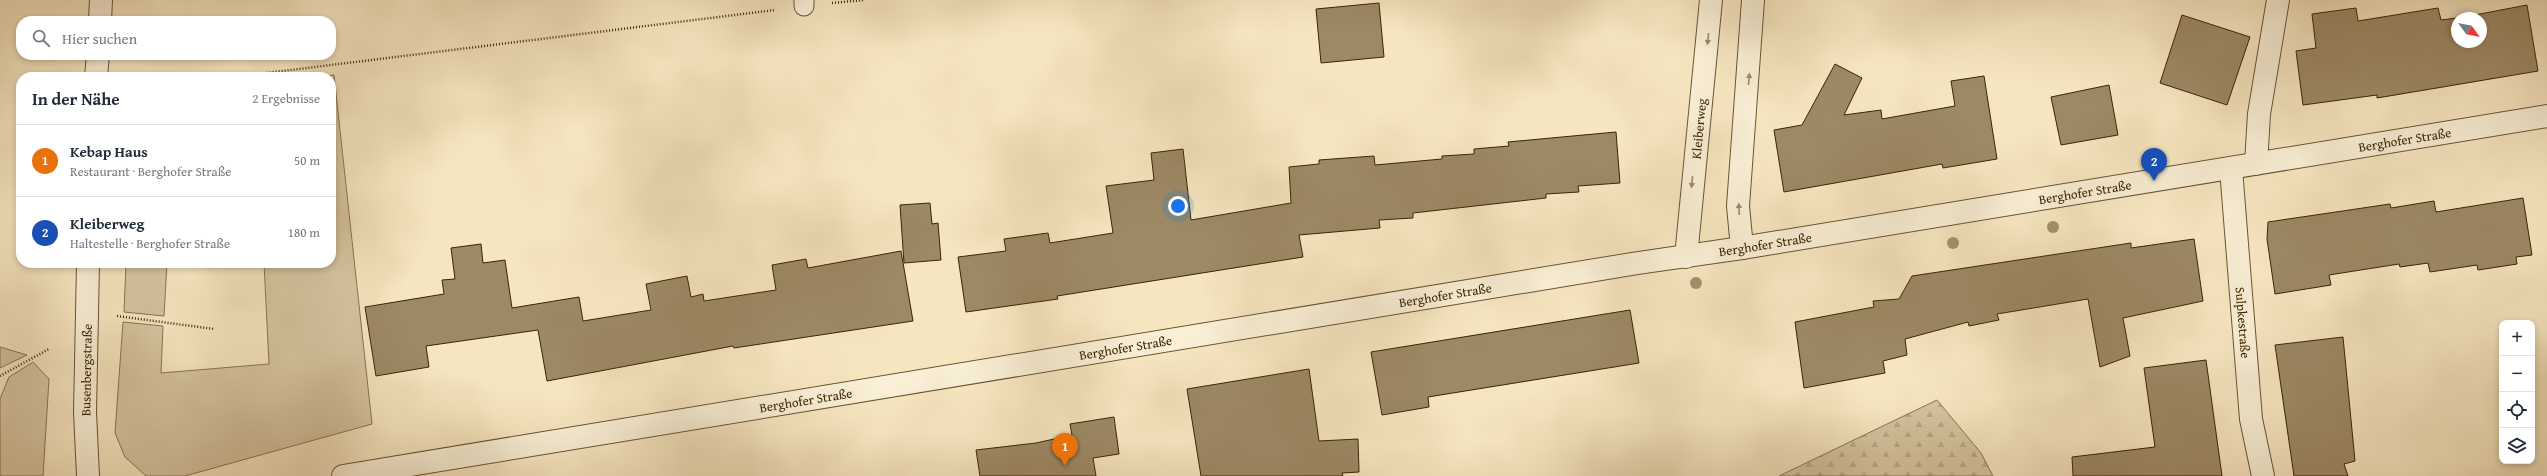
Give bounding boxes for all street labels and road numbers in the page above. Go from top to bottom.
street label: Kleiberweg [1687,97,1711,160]
street label: Berghofer Straße [2357,123,2453,157]
street label: Berghofer Straße [2037,175,2133,209]
street label: Berghofer Straße [1718,228,1813,261]
street label: Berghofer Straße [1397,278,1493,312]
street label: Sulpkestraße [2230,286,2255,359]
street label: Busenbergstraße [76,324,97,416]
street label: Berghofer Straße [1078,331,1173,365]
street label: Berghofer Straße [758,383,854,417]

